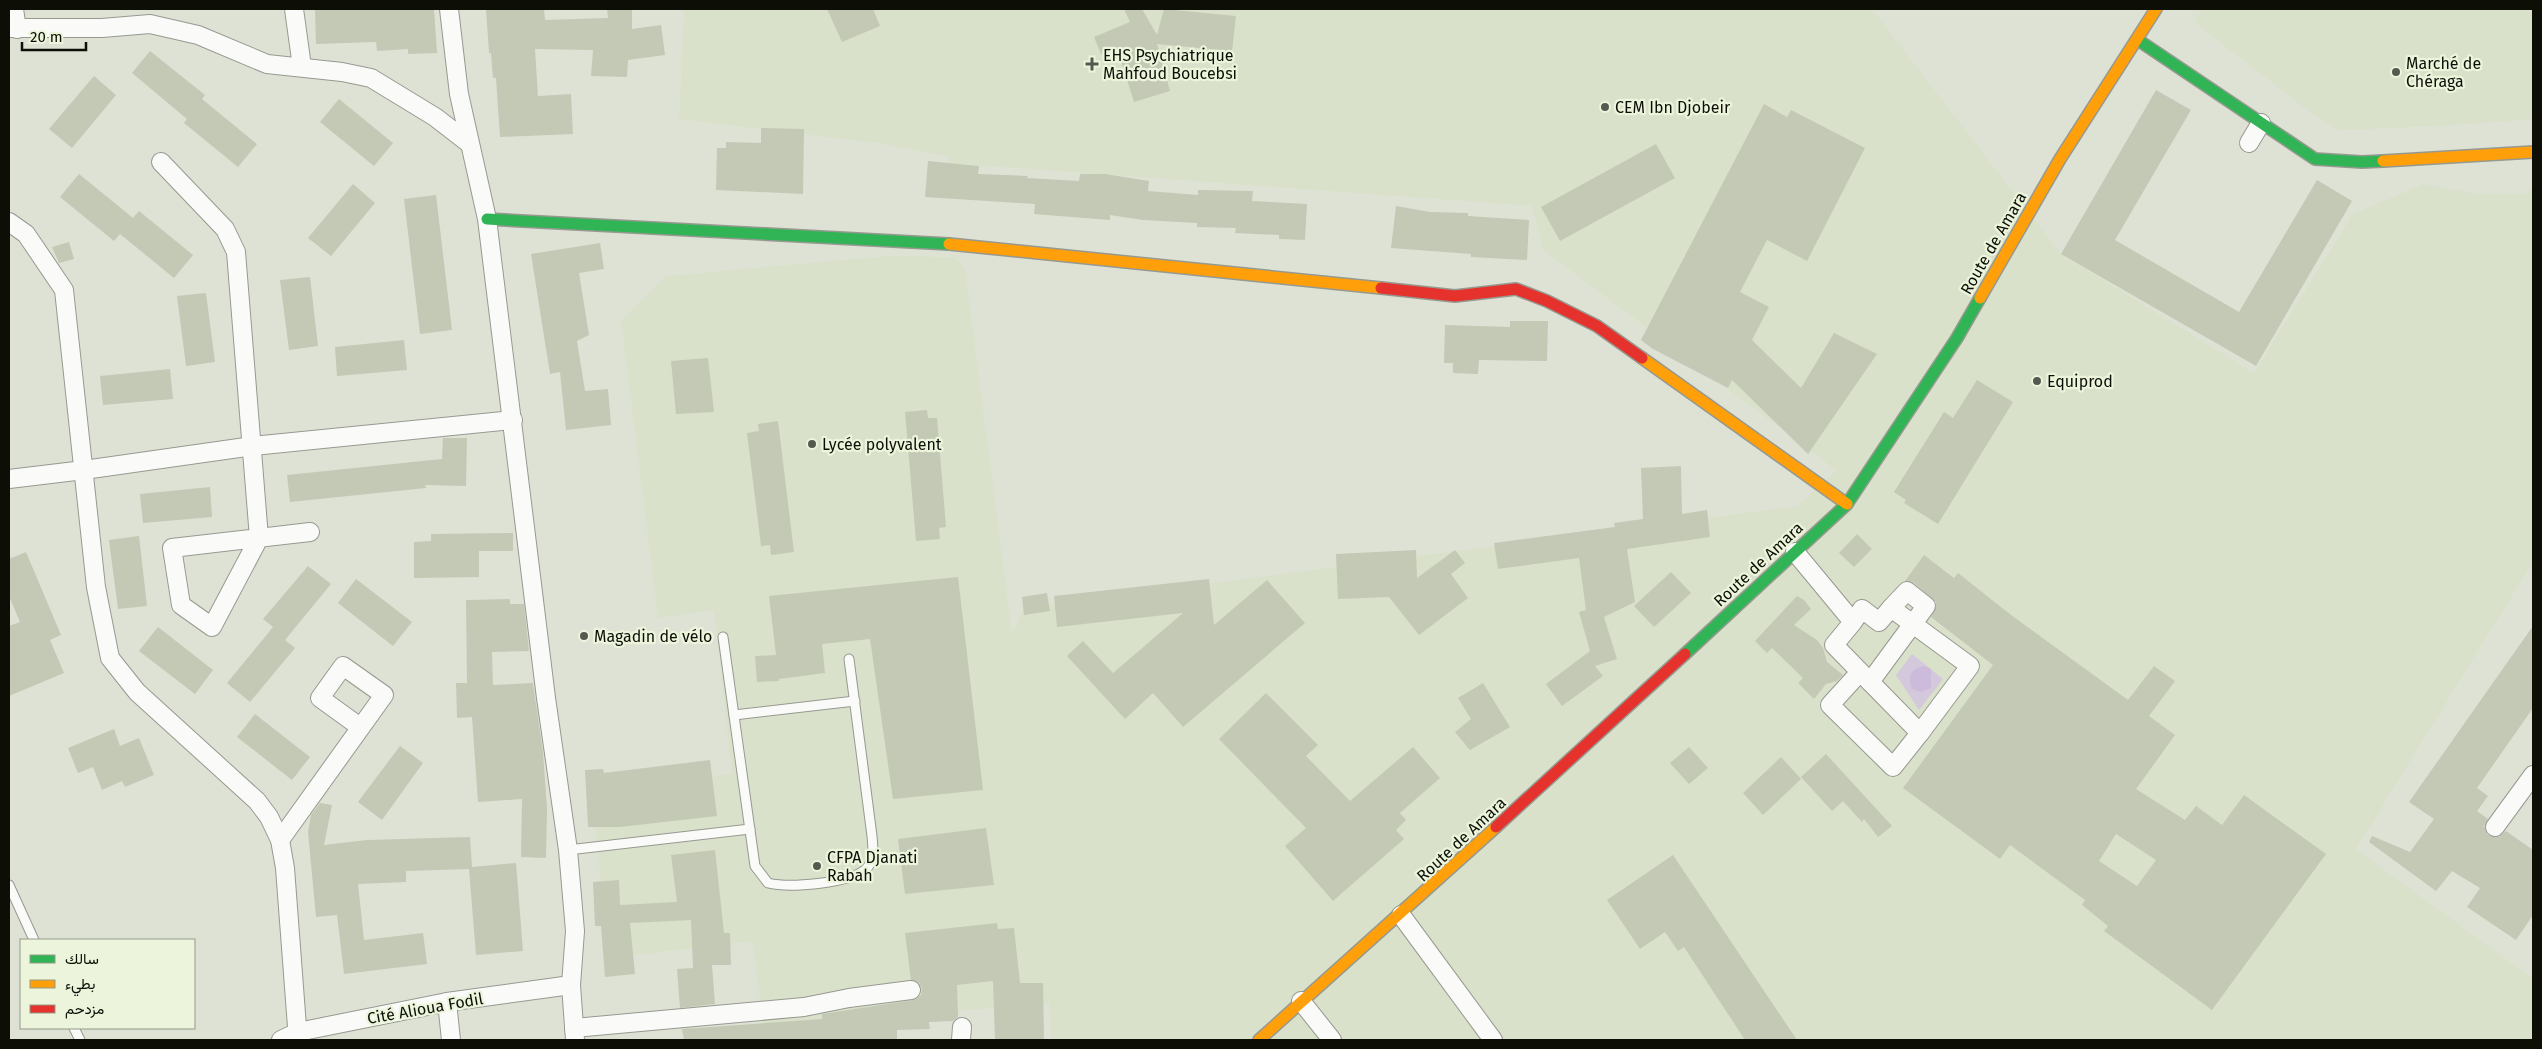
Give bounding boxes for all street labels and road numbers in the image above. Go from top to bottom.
street label: Route de Amara [1956,189,2030,298]
street label: Route de Amara [1710,518,1807,611]
street label: Route de Amara [1413,793,1510,886]
street label: Cité Alioua Fodil [366,989,485,1028]

